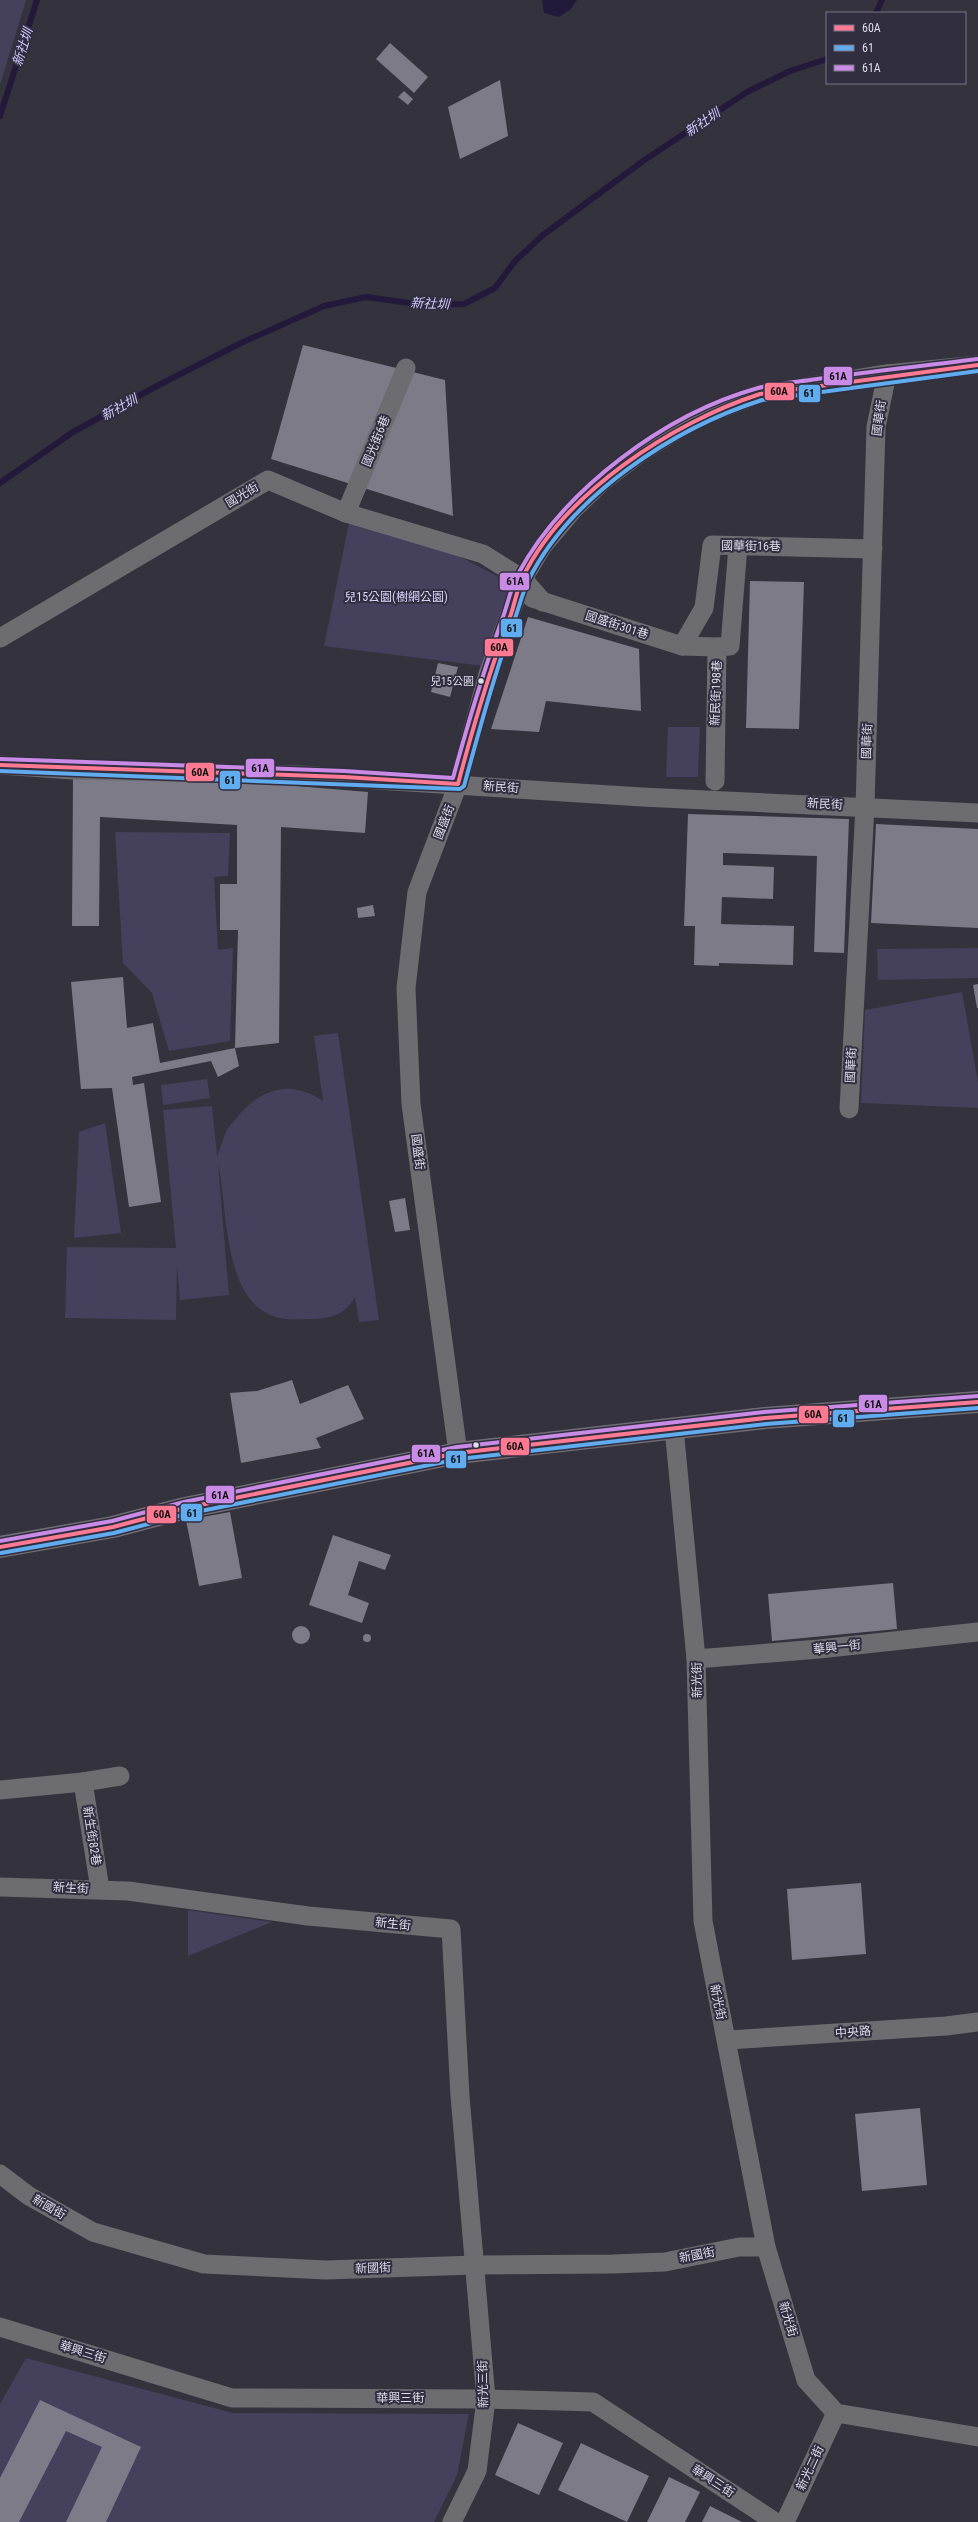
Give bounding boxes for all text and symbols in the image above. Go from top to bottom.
legend [826,12,966,84]
text: 60A [862,21,881,35]
water label: 新社圳 [10,24,36,68]
text: 61 [862,41,874,55]
text: 61A [862,61,881,75]
water label: 新社圳 [682,104,724,140]
water label: 新社圳 [410,295,452,312]
line badge: 61A [823,366,853,386]
text: 61A [829,370,847,383]
line badge: 60A [764,382,795,401]
line badge: 61 [798,384,821,403]
text: 60A [770,385,788,398]
text: 61 [803,387,815,400]
water label: 新社圳 [99,390,142,423]
street label: 國華街 [870,399,888,437]
street label: 國光街6巷 [359,413,393,469]
street label: 國光街 [223,480,261,510]
street label: 國華街16巷 [721,538,781,554]
line badge: 61A [499,572,530,591]
text: 61A [506,575,524,588]
park label: 兒15公園(樹網公園) [344,590,448,604]
street label: 國盛街301巷 [584,608,650,642]
line badge: 61 [500,618,523,638]
text: 61 [506,622,518,635]
line badge: 60A [484,638,514,657]
text: 60A [490,641,508,654]
street label: 新民街198巷 [708,660,724,726]
place label: 兒15公園 [430,675,474,688]
marker: 兒15公園 [476,676,486,686]
street label: 國華街 [859,723,875,759]
line badge: 61A [245,758,275,778]
line badge: 60A [185,762,215,782]
text: 61A [251,762,269,775]
text: 60A [191,766,209,779]
line badge: 61 [219,770,241,790]
text: 61 [224,774,236,787]
street label: 新民街 [483,779,519,795]
street label: 新民街 [807,796,843,812]
street label: 國盛街 [431,803,457,841]
street label: 國華街 [843,1047,859,1083]
street label: 國盛街 [409,1133,427,1171]
line badge: 61A [858,1394,888,1413]
text: 61A [864,1398,882,1411]
line badge: 60A [798,1405,829,1424]
text: 60A [804,1408,822,1421]
line badge: 61 [832,1409,855,1428]
text: 61 [837,1412,849,1425]
line badge: 60A [500,1437,530,1456]
unlabelled marker [471,1440,481,1450]
text: 60A [506,1440,524,1453]
line badge: 61A [411,1444,441,1463]
text: 61A [417,1447,435,1460]
line badge: 61 [445,1450,467,1469]
text: 61 [450,1453,462,1466]
line badge: 61A [205,1485,235,1504]
text: 61A [211,1489,229,1502]
line badge: 61 [180,1503,203,1522]
line badge: 60A [146,1505,177,1524]
text: 61 [186,1507,198,1520]
text: 60A [153,1508,171,1521]
street label: 華興一街 [812,1638,862,1656]
street label: 新光街 [690,1662,704,1698]
street label: 新生街82巷 [80,1805,104,1867]
street label: 新生街 [53,1880,89,1896]
street label: 新生街 [374,1915,412,1933]
street label: 新光街 [707,1983,729,2021]
street label: 中央路 [835,2024,871,2040]
street label: 新國街 [30,2192,68,2222]
street label: 新國街 [678,2245,716,2265]
street label: 新國街 [355,2260,391,2276]
street label: 新光街 [776,2300,800,2338]
street label: 華興三街 [58,2338,108,2366]
street label: 新光三街 [476,2360,490,2408]
street label: 華興三街 [376,2391,424,2405]
street label: 新光二街 [794,2443,826,2493]
street label: 華興三街 [689,2462,737,2500]

